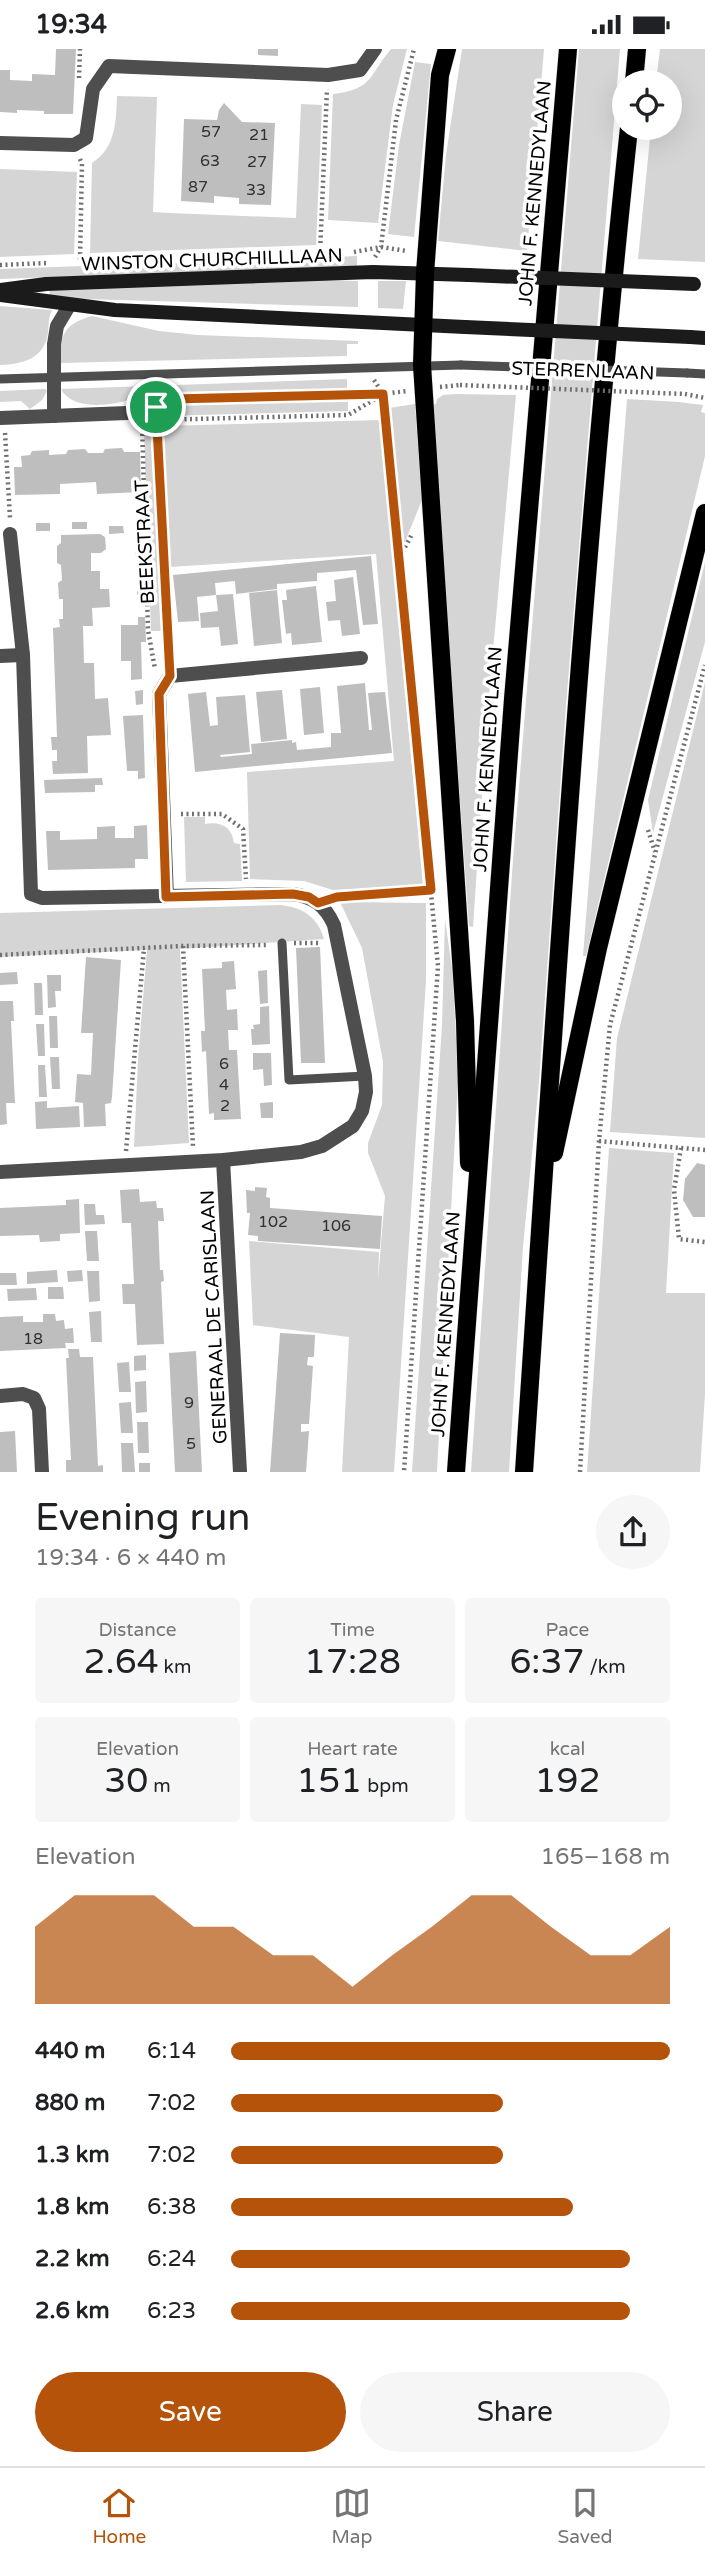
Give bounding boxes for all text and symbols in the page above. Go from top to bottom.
text: 19:34 [35,9,107,40]
map controls [612,70,682,140]
button: locate [612,70,682,140]
street label: JOHN F. KENNEDYLAAN [514,80,556,307]
house number: 57 [201,122,221,142]
house number: 21 [249,125,269,145]
house number: 63 [200,151,220,171]
house number: 27 [247,152,267,172]
house number: 87 [188,177,208,197]
house number: 33 [246,180,266,200]
street label: WINSTON CHURCHILLLAAN [81,244,343,276]
street label: STERRENLAAN [511,358,655,384]
pin [126,377,186,437]
icon: arrive [137,388,175,426]
street label: BEEKSTRAAT [131,479,159,605]
street label: JOHN F. KENNEDYLAAN [469,646,507,873]
house number: 6 [219,1054,229,1074]
house number: 4 [219,1075,229,1095]
house number: 2 [220,1096,230,1116]
street label: GENERAAL DE CARISLAAN [196,1189,232,1445]
street label: JOHN F. KENNEDYLAAN [427,1211,465,1438]
house number: 102 [258,1212,288,1232]
house number: 106 [321,1216,351,1236]
house number: 18 [23,1329,43,1349]
house number: 9 [184,1393,194,1413]
house number: 5 [186,1434,196,1454]
text: Evening run [35,1495,250,1541]
button: share [596,1495,670,1569]
text: 19:34 · 6 × 440 m [35,1544,226,1572]
text: Distance [98,1619,177,1641]
text: Time [330,1619,375,1641]
text: Pace [546,1619,589,1641]
text: 2.64 [84,1641,159,1683]
text: 17:28 [304,1641,401,1683]
text: 6:37 [509,1641,584,1683]
text: km [159,1656,191,1678]
text: /km [584,1656,626,1678]
text: Elevation [96,1738,179,1760]
text: Heart rate [307,1738,398,1760]
text: kcal [550,1738,585,1760]
text: 30 [104,1760,148,1802]
text: 151 [296,1760,362,1802]
text: 192 [535,1760,600,1802]
text: m [148,1775,171,1797]
text: bpm [362,1775,409,1797]
text: Elevation [35,1843,136,1871]
text: 165–168 m [541,1843,670,1871]
text: 440 m [35,2037,105,2065]
text: 6:14 [147,2037,196,2065]
text: 880 m [35,2089,105,2117]
text: 7:02 [147,2089,196,2117]
text: 1.3 km [35,2141,110,2169]
text: 7:02 [147,2141,196,2169]
text: 1.8 km [35,2193,109,2221]
text: 6:38 [147,2193,196,2221]
text: 2.2 km [35,2245,110,2273]
text: 6:24 [147,2245,196,2273]
text: 2.6 km [35,2297,110,2325]
text: 6:23 [147,2297,196,2325]
button: Save [35,2372,346,2452]
button: Share [360,2372,670,2452]
tab: Home [93,2484,146,2548]
tab: Map [331,2484,372,2548]
tab: Saved [558,2484,612,2548]

